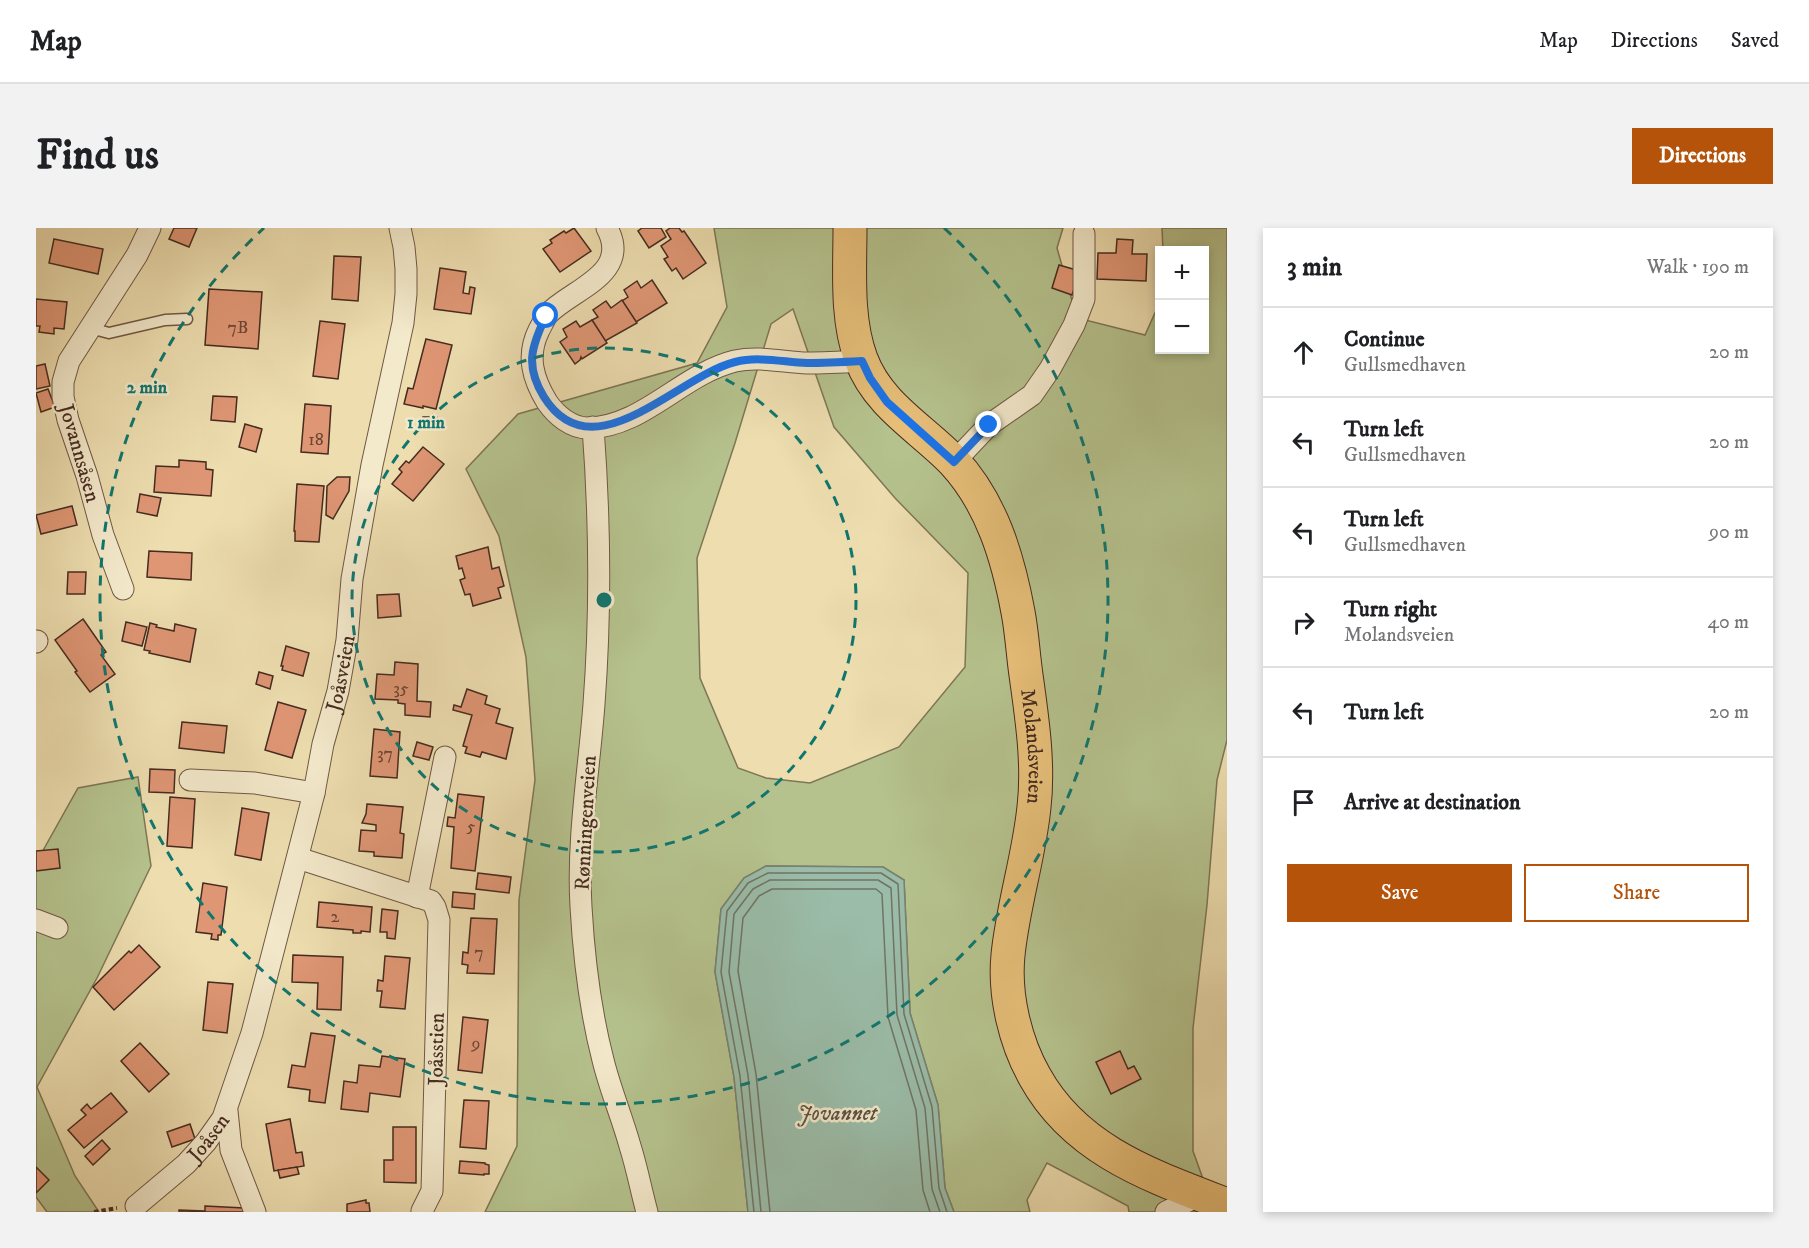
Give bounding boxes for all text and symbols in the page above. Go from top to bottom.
text: Map [30,24,82,59]
text: Map [1539,28,1578,54]
text: Directions [1611,28,1698,54]
text: Saved [1731,28,1779,54]
button: Directions [1632,128,1773,184]
text: Find us [36,130,159,182]
map controls [1155,246,1209,354]
button: + [1155,246,1209,300]
text: 3 min [1287,251,1342,284]
text: Walk · 190 m [1647,255,1749,280]
button: − [1155,300,1209,354]
route start [532,302,558,328]
house number: 7B [228,317,248,339]
text: Continue [1344,326,1425,353]
icon: ahead [1287,336,1320,369]
text: 20 m [1709,340,1749,365]
text: Gullsmedhaven [1344,353,1466,378]
text: 2 min [127,377,168,399]
street label: Jovannsåsen [52,399,105,505]
route end [975,411,1001,437]
text: 1 min [407,412,446,434]
text: Turn left [1344,416,1424,443]
icon: left [1287,426,1320,459]
house number: 18 [308,429,324,451]
text: 20 m [1709,430,1749,455]
text: Gullsmedhaven [1344,443,1466,468]
text: Turn left [1344,506,1424,533]
icon: left [1287,516,1320,549]
text: 90 m [1709,520,1749,545]
text: Gullsmedhaven [1344,533,1466,558]
centre of rings [594,590,614,610]
text: Turn right [1344,596,1437,623]
icon: right [1287,606,1320,639]
text: 40 m [1707,610,1749,635]
text: Molandsveien [1344,623,1454,648]
street label: Joåsveien [320,633,362,717]
house number: 35 [393,678,409,700]
street label: Molandsveien [1014,687,1048,805]
icon: left [1287,696,1320,729]
text: Turn left [1344,699,1424,726]
text: 20 m [1709,700,1749,725]
house number: 37 [377,743,393,765]
street label: Rønningenveien [569,755,603,891]
icon: arrive [1287,786,1320,819]
text: Arrive at destination [1344,789,1521,816]
house number: 5 [467,816,476,838]
button: Save [1287,864,1512,922]
button: Share [1524,864,1749,922]
house number: 2 [331,906,340,928]
house number: 7 [474,942,484,964]
street label: Joåsstien [423,1012,451,1088]
house number: 9 [471,1033,480,1055]
water label: Jovannet [797,1100,878,1127]
street label: Joåsen [181,1109,236,1169]

